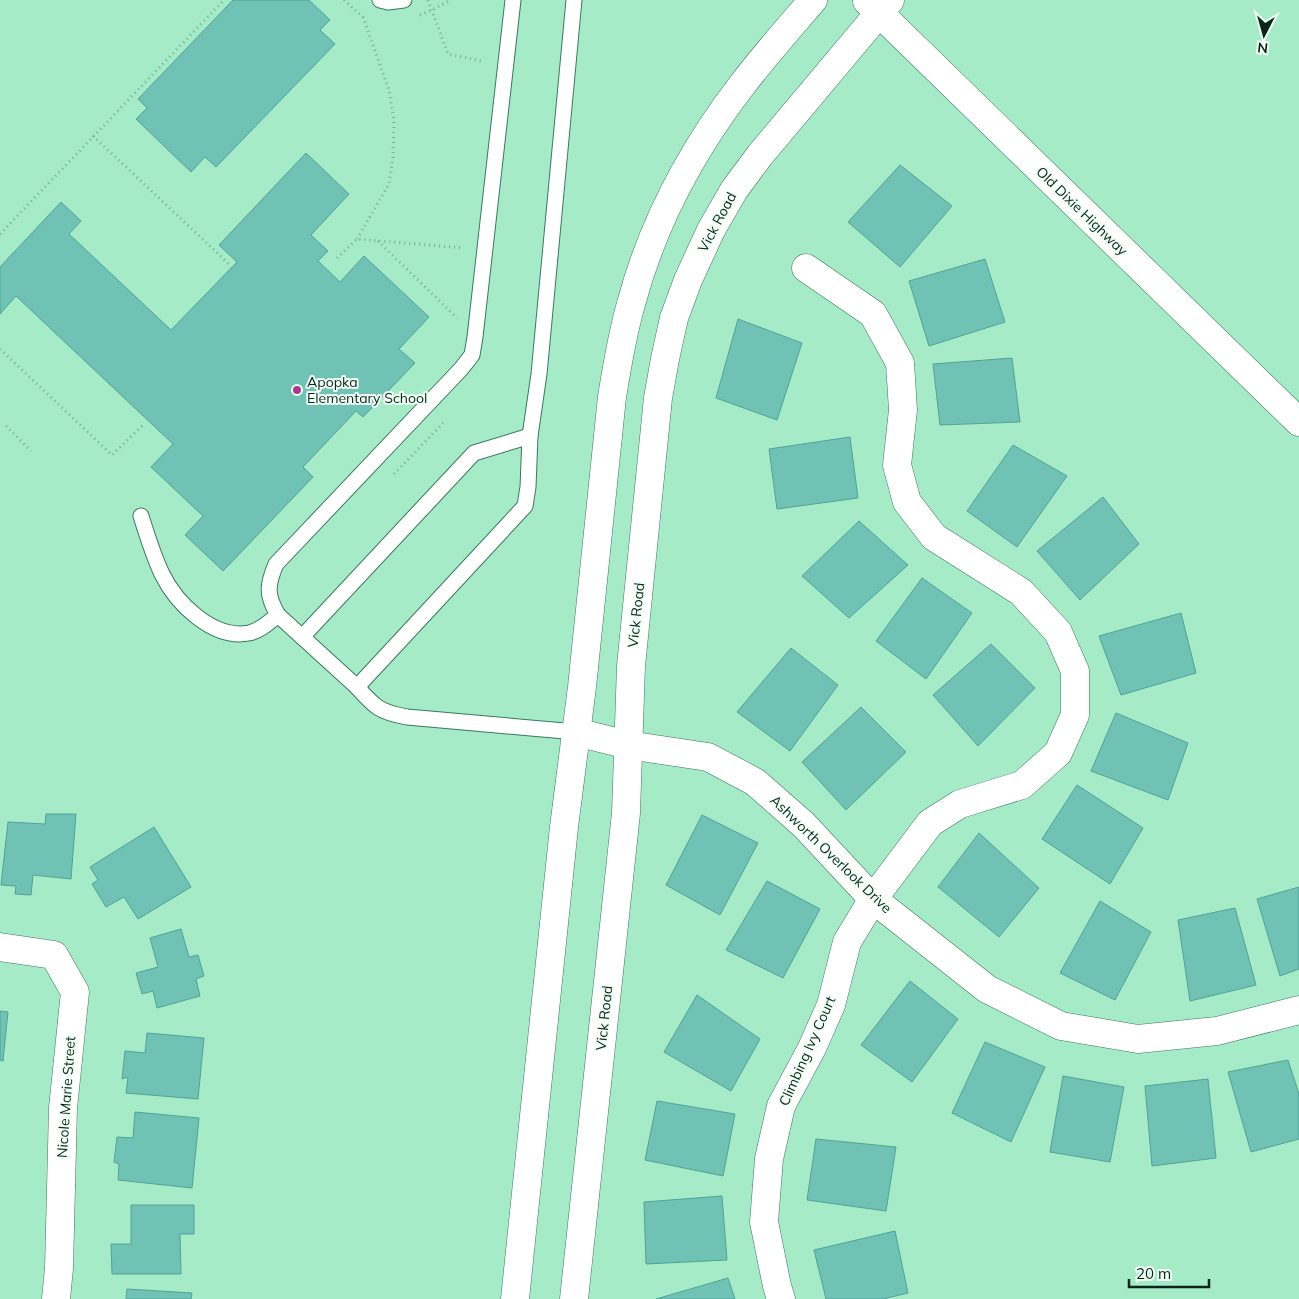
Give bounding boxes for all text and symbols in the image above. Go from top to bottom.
north arrow [1239,10,1289,60]
text: N [1256,38,1269,57]
street label: Old Dixie Highway [1032,163,1132,260]
street label: Vick Road [694,189,740,255]
place label: Apopka Elementary School [307,373,427,407]
marker: Apopka Elementary School [291,384,303,396]
street label: Vick Road [624,582,648,648]
street label: Ashworth Overlook Drive [766,791,896,917]
street label: Vick Road [592,985,616,1051]
street label: Climbing Ivy Court [775,993,839,1109]
street label: Nicole Marie Street [53,1035,79,1158]
scale bar [1129,1256,1209,1288]
text: 20 m [1136,1264,1171,1283]

